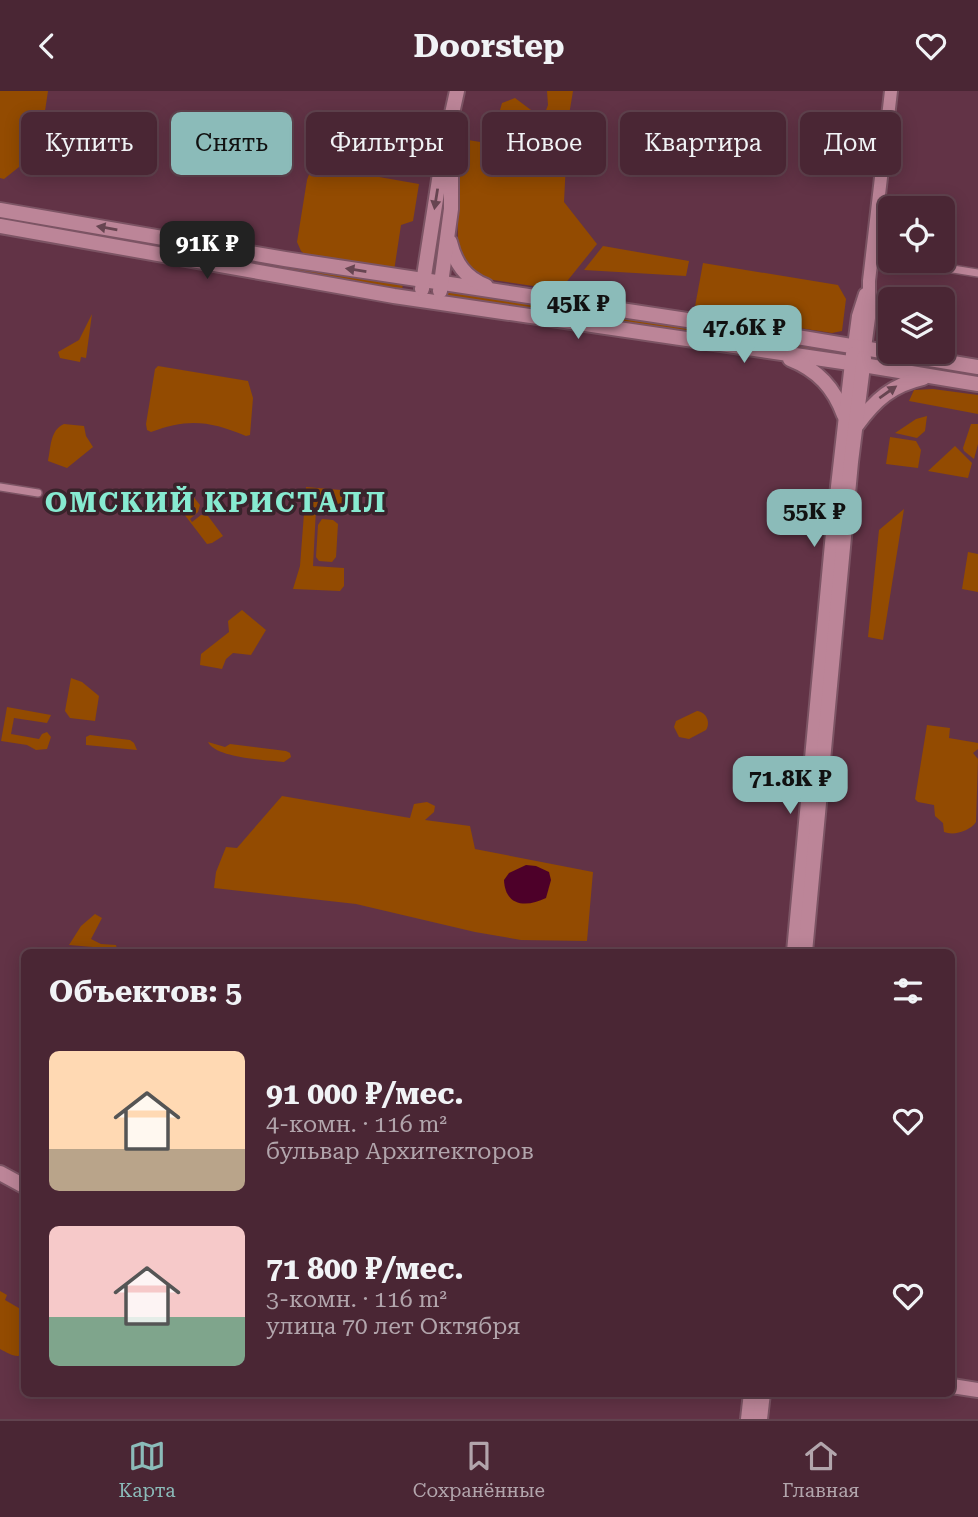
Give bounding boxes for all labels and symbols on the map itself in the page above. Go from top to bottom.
one-way arrow [430,188,441,210]
pin: 91K ₽ [158,221,256,281]
one-way arrow [96,222,118,233]
one-way arrow [345,264,367,275]
pin: 45K ₽ [529,281,627,341]
pin: 47.6K ₽ [679,306,809,365]
one-way arrow [879,385,897,399]
district label: ОМСКИЙ КРИСТАЛЛ [45,486,387,519]
pin: 55K ₽ [765,489,863,549]
pin: 71.8K ₽ [725,757,855,816]

